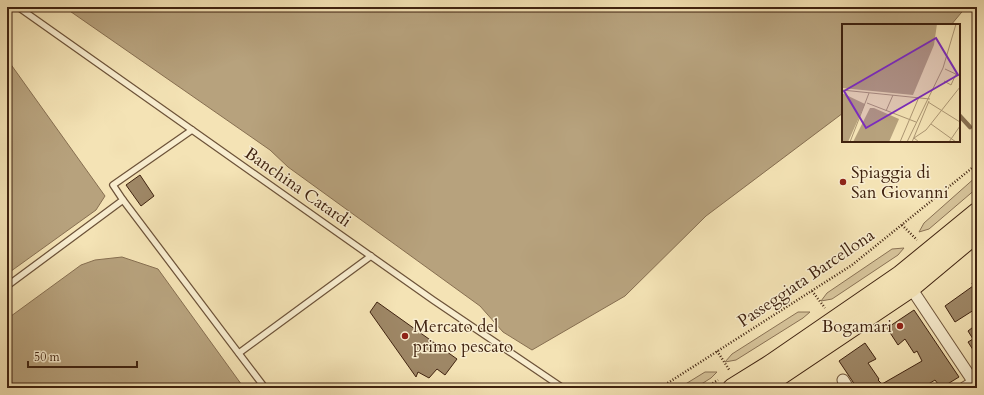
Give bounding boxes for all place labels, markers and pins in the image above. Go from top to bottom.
place label: Spiaggia di San Giovanni [851,161,949,204]
marker: Spiaggia di San Giovanni [838,177,848,187]
place label: Mercato del primo pescato [413,315,513,358]
place label: Bogamari [822,315,892,338]
marker: Bogamari [895,321,905,331]
marker: Mercato del primo pescato [400,331,410,341]

